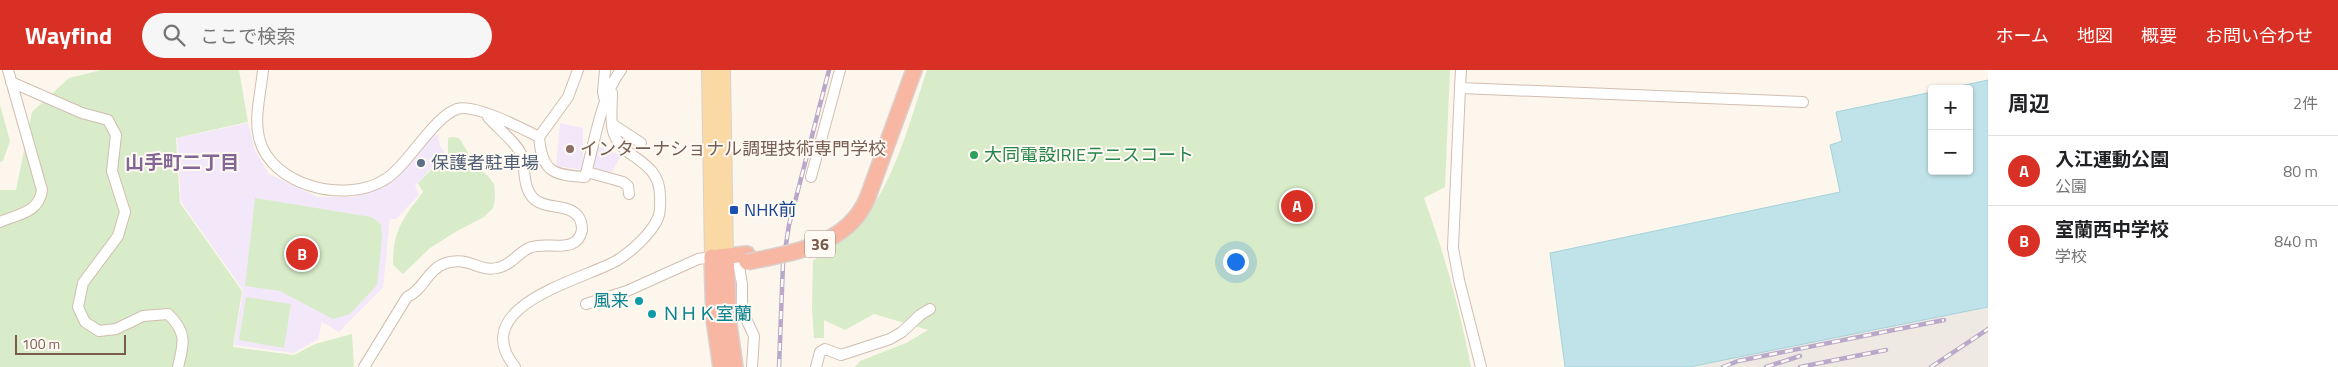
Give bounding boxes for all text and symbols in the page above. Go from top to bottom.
search box [142,13,492,58]
text: Wayfind [25,17,112,53]
icon: search [160,21,188,49]
text: ここで検索 [200,21,295,50]
text: ホーム [1996,22,2049,49]
text: 地図 [2077,22,2113,49]
text: 概要 [2141,22,2177,49]
text: お問い合わせ [2205,22,2313,49]
map controls [1928,85,1973,175]
button: + [1928,85,1973,130]
text: 周辺 [2008,87,2050,119]
text: 2件 [2293,91,2318,115]
button: − [1928,130,1973,175]
place label: インターナショナル調理技術専門学校 [580,135,886,162]
place label: 大同電設IRIEテニスコート [984,141,1194,168]
marker: インターナショナル調理技術専門学校 [564,143,576,155]
text: 入江運動公園 [2055,144,2169,173]
district label: 山手町二丁目 [125,147,239,176]
place label: 保護者駐車場 [431,149,539,176]
marker: 大同電設IRIEテニスコート [968,149,980,161]
marker: 保護者駐車場 [415,157,427,169]
text: A [2019,159,2029,183]
text: 80 m [2283,159,2318,183]
text: 公園 [2055,174,2087,198]
pin: A [1281,187,1313,225]
place label: NHK前 [744,196,797,223]
marker: NHK前 [728,204,740,216]
text: 室蘭西中学校 [2055,214,2169,243]
text: B [2019,229,2029,253]
text: 840 m [2274,229,2318,253]
road number: 36 [805,230,835,258]
pin: B [286,235,318,273]
text: 学校 [2055,244,2087,268]
your location [1223,249,1249,275]
place label: 風来 [593,287,629,314]
marker: 風来 [633,295,645,307]
place label: ＮＨＫ室蘭 [662,300,752,327]
marker: ＮＨＫ室蘭 [646,308,658,320]
scale bar [15,332,126,355]
text: 100 m [22,333,60,354]

